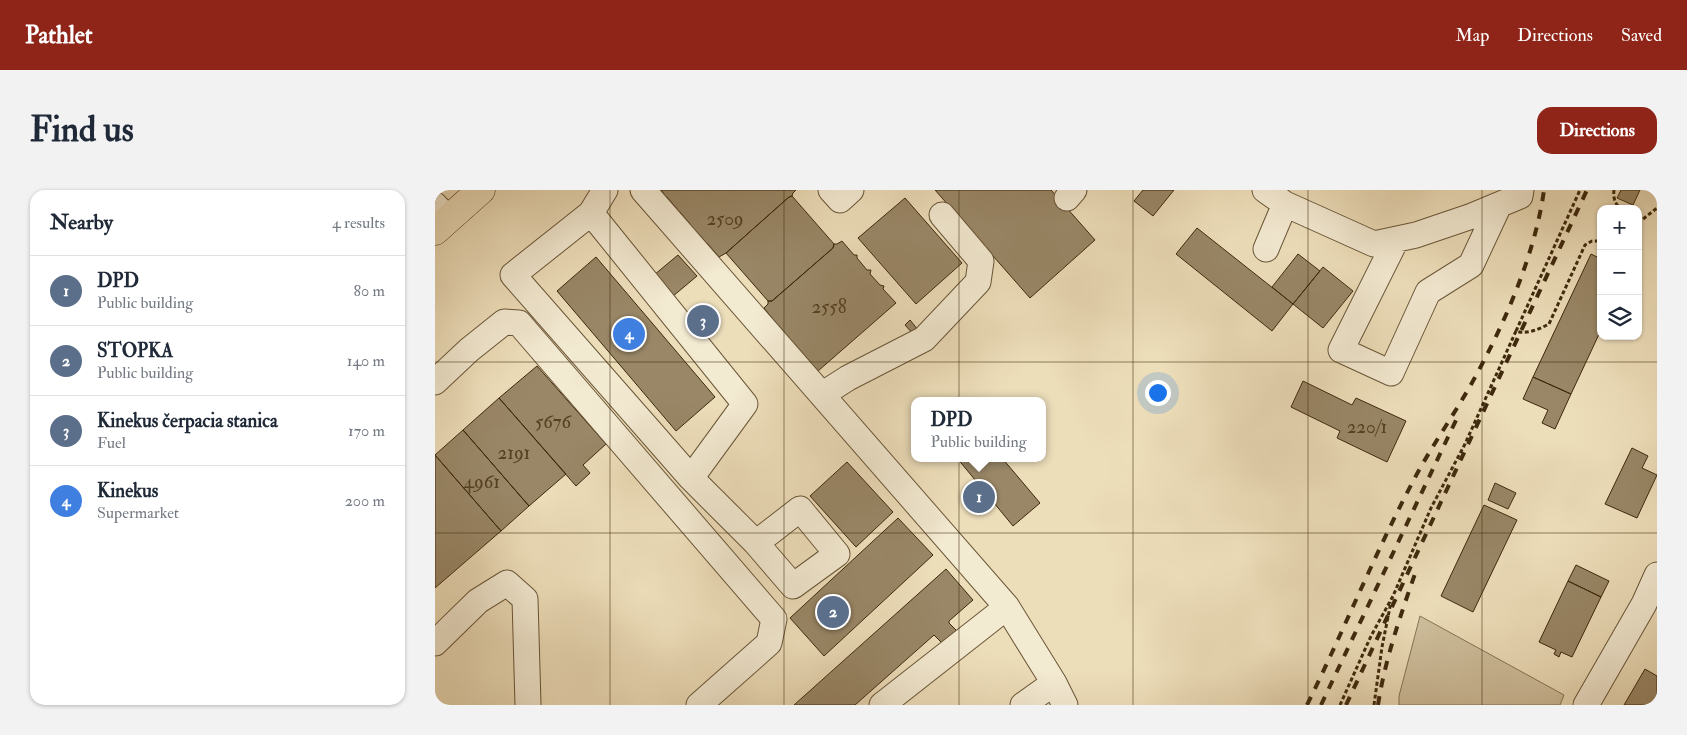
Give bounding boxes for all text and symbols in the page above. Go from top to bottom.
text: Pathlet [25,20,93,51]
text: Map [1456,24,1489,47]
text: Directions [1517,24,1593,47]
text: Saved [1621,24,1662,47]
button: Directions [1537,107,1657,154]
text: Find us [30,108,134,152]
map controls [1597,205,1642,340]
button: + [1597,205,1642,250]
house number: 2509 [706,207,744,231]
text: Nearby [50,209,113,236]
text: 4 results [332,213,385,233]
button: − [1597,250,1642,295]
text: DPD [97,269,139,293]
text: 1 [63,281,69,301]
text: 80 m [354,281,385,301]
text: Public building [97,293,193,313]
house number: 2558 [811,295,847,319]
button: layers [1597,295,1642,340]
pin: 3 [687,302,719,340]
pin: 4 [613,315,645,353]
text: STOPKA [97,339,173,363]
text: 2 [62,351,70,371]
text: 140 m [347,351,385,371]
text: Public building [97,363,193,383]
your location [1145,380,1171,406]
popup [911,397,1046,462]
text: DPD [930,408,972,432]
text: Kinekus čerpacia stanica [97,409,278,433]
house number: 5676 [535,410,573,434]
house number: 220/1 [1347,415,1387,439]
text: 3 [63,421,69,441]
text: 170 m [348,421,385,441]
text: Public building [930,432,1027,452]
text: Fuel [97,433,126,453]
house number: 2191 [498,441,530,465]
house number: 4961 [464,470,500,494]
pin: 1 [963,478,995,516]
text: Kinekus [97,479,158,503]
text: 4 [62,491,70,511]
text: 200 m [345,491,385,511]
text: Supermarket [97,503,179,523]
pin: 2 [817,593,849,631]

